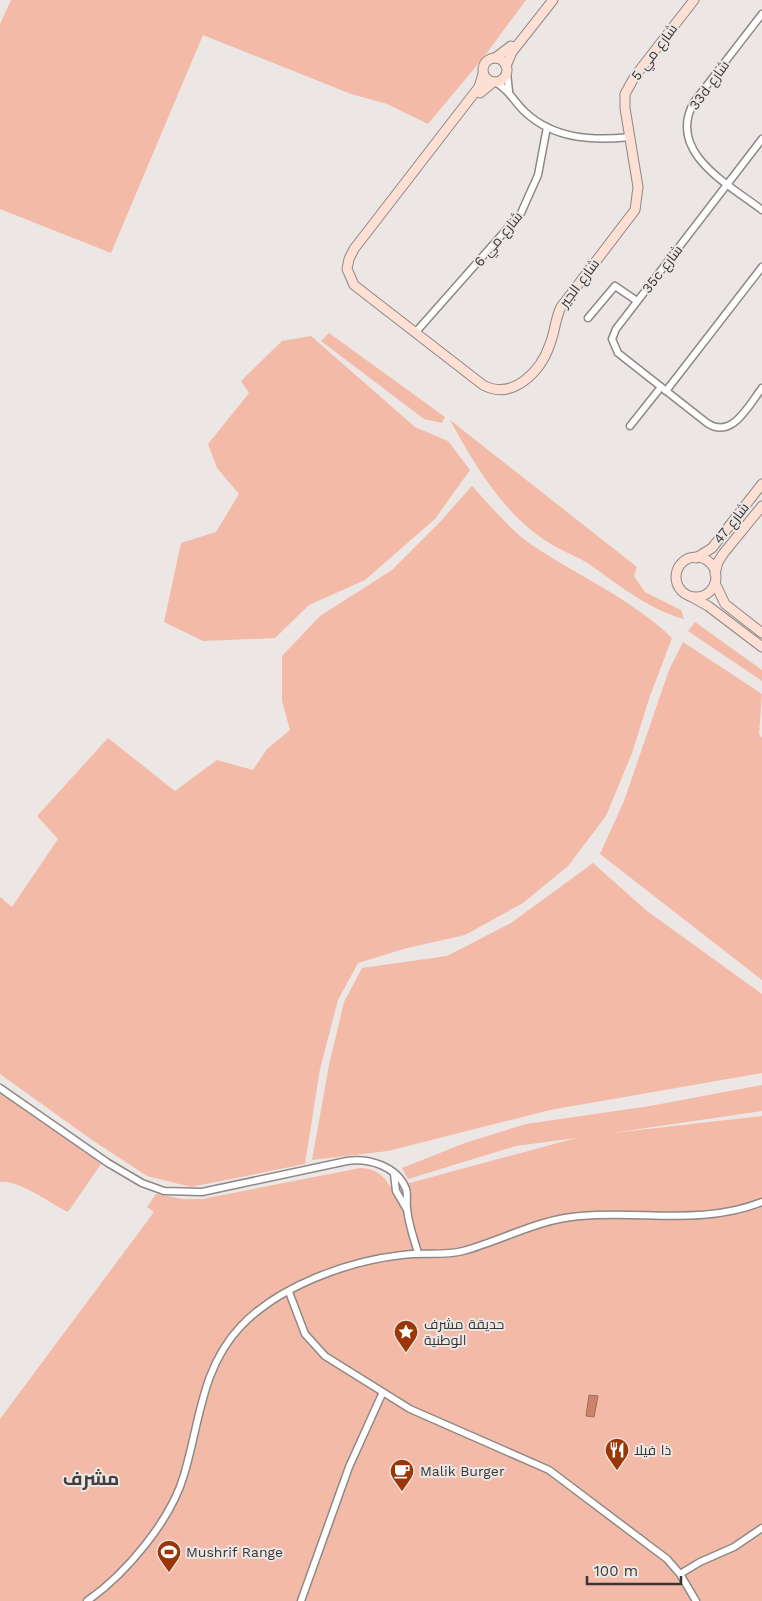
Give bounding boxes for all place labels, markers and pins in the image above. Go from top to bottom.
place label: حديقة مشرف الوطنية [424,1316,504,1348]
place icon: حديقة مشرف الوطنية [393,1319,419,1353]
restaurant icon: ذا فيلا [604,1437,630,1471]
place label: ذا فيلا [634,1442,671,1458]
cafe icon: Malik Burger [389,1458,415,1492]
place label: Malik Burger [420,1463,505,1479]
sports icon: Mushrif Range [156,1539,182,1573]
place label: Mushrif Range [186,1544,283,1560]

